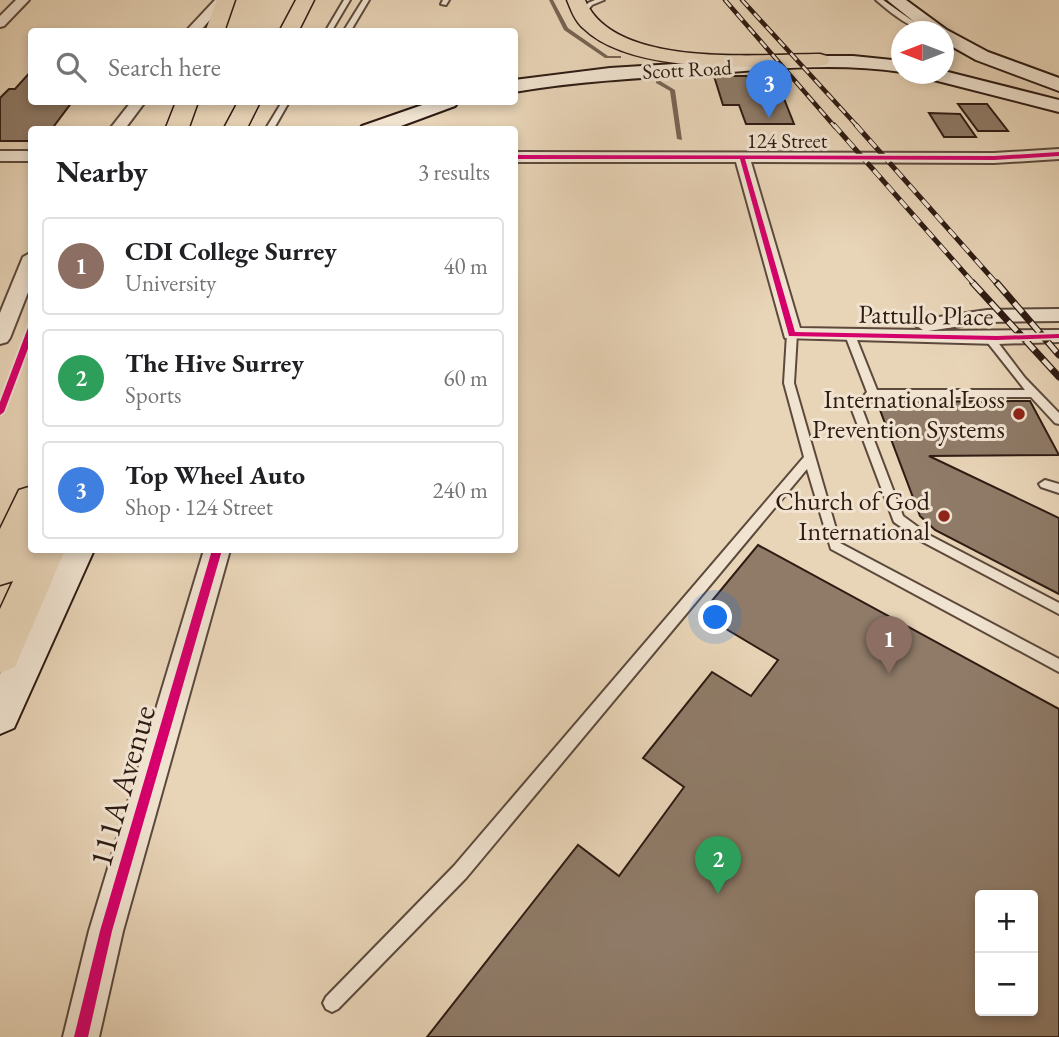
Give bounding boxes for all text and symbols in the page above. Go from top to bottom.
north arrow [891,21,954,84]
search box [28,28,518,105]
icon: search [52,48,90,86]
text: Search here [108,50,221,84]
street label: Scott Road [642,53,733,85]
pin: 3 [746,60,792,118]
street label: 124 Street [747,127,828,154]
text: Nearby [56,152,148,191]
text: 3 results [418,157,490,187]
text: CDI College Surrey [125,234,337,268]
text: 1 [75,251,87,281]
text: 40 m [443,251,488,281]
text: University [125,268,216,298]
street label: Pattullo Place [858,297,994,333]
text: The Hive Surrey [125,346,304,380]
text: 2 [75,363,87,393]
text: 60 m [443,363,488,393]
text: Sports [125,380,181,410]
place label: International Loss Prevention Systems [812,382,1005,446]
marker: International Loss Prevention Systems [1011,406,1027,422]
text: Top Wheel Auto [125,458,305,492]
text: 3 [75,475,87,505]
text: 240 m [432,475,488,505]
place label: Church of God International [775,484,931,548]
text: Shop · 124 Street [125,492,273,522]
marker: Church of God International [936,508,952,524]
your location [698,600,732,634]
pin: 1 [866,616,912,674]
street label: 111A Avenue [79,700,165,872]
pin: 2 [695,836,741,894]
map controls [975,890,1038,1016]
button: + [975,890,1038,953]
button: − [975,953,1038,1016]

